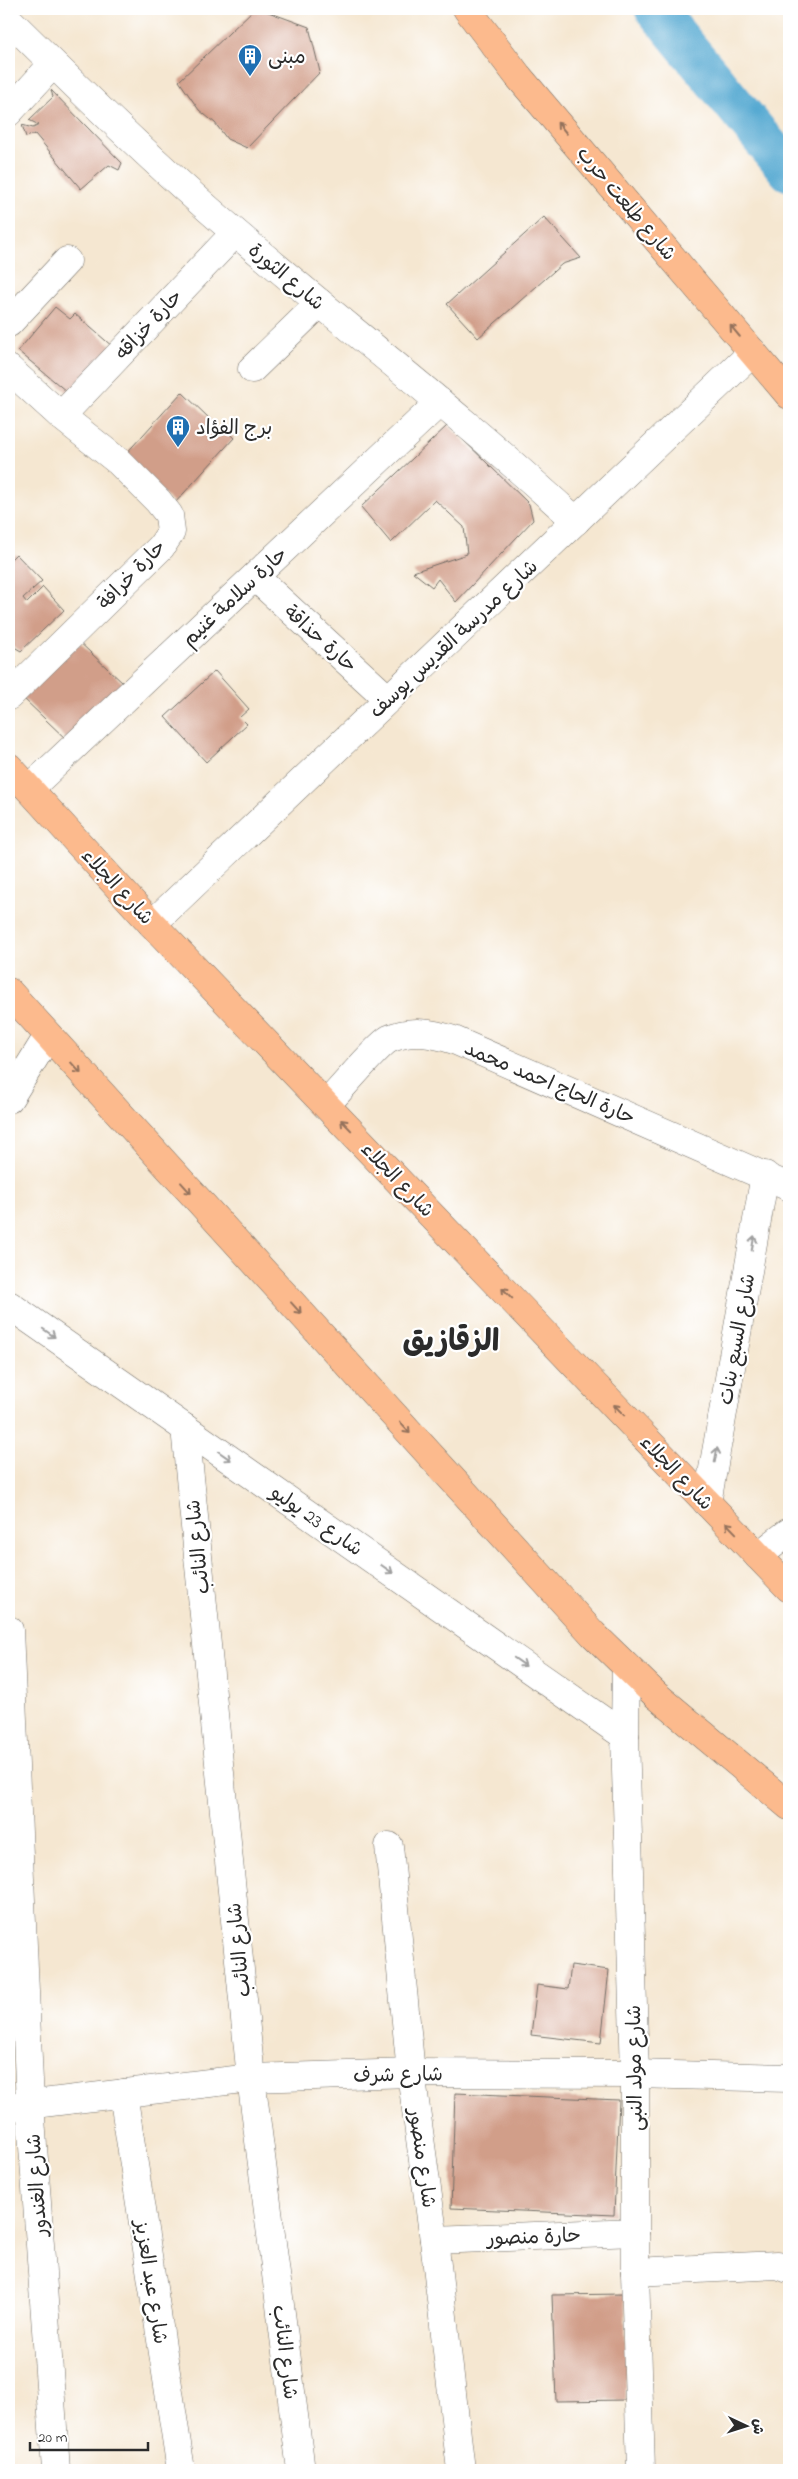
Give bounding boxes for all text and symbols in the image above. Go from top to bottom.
building icon: مبنى [237,43,263,77]
place label: مبنى [268,44,306,73]
one-way arrow [556,121,568,134]
street label: شارع طلعت حرب [569,141,682,268]
street label: شارع الثورة [241,237,330,319]
street label: حارة خزاقه [109,284,190,368]
one-way arrow [730,325,741,338]
building icon: برج الفؤاد [165,414,191,448]
place label: برج الفؤاد [196,415,272,444]
street label: حارة خرافة [92,534,174,617]
street label: حارة سلامة غنيم [176,541,295,654]
street label: شارع مدرسة القديس يوسف [364,554,546,726]
street label: حارة حذاقة [276,599,362,681]
street label: شارع الجلاء [73,843,159,932]
street label: حارة الحاج احمد محمد [459,1035,639,1133]
one-way arrow [71,1061,82,1074]
one-way arrow [340,1118,352,1131]
street label: شارع الجلاء [353,1137,440,1225]
one-way arrow [180,1181,192,1194]
one-way arrow [749,1236,758,1252]
street label: شارع السبع بنات [713,1271,764,1407]
one-way arrow [501,1286,513,1299]
one-way arrow [290,1301,301,1314]
district label: الزقازيق [403,1321,499,1365]
one-way arrow [42,1328,56,1338]
one-way arrow [613,1404,625,1417]
one-way arrow [399,1421,411,1434]
street label: شارع الجلاء [632,1430,719,1518]
one-way arrow [711,1448,721,1464]
one-way arrow [218,1451,232,1461]
street label: شارع 23 يوليو [263,1479,368,1565]
street label: شارع النائب [180,1498,219,1595]
one-way arrow [725,1522,737,1534]
one-way arrow [380,1564,394,1574]
one-way arrow [513,1657,527,1667]
street label: شارع النائب [221,1901,260,1998]
street label: شارع مولد النبى [621,2005,652,2131]
street label: شارع شرف [353,2061,443,2092]
street label: شارع منصور [399,2105,442,2210]
street label: شارع الغندور [20,2133,57,2239]
street label: شارع عبد العزيز [125,2216,174,2346]
street label: حارة منصور [485,2222,582,2255]
street label: شارع النائب [263,2303,304,2401]
north arrow [720,2402,770,2452]
text: ش [746,2418,768,2435]
scale bar [30,2419,148,2451]
text: 20 m [38,2427,68,2449]

